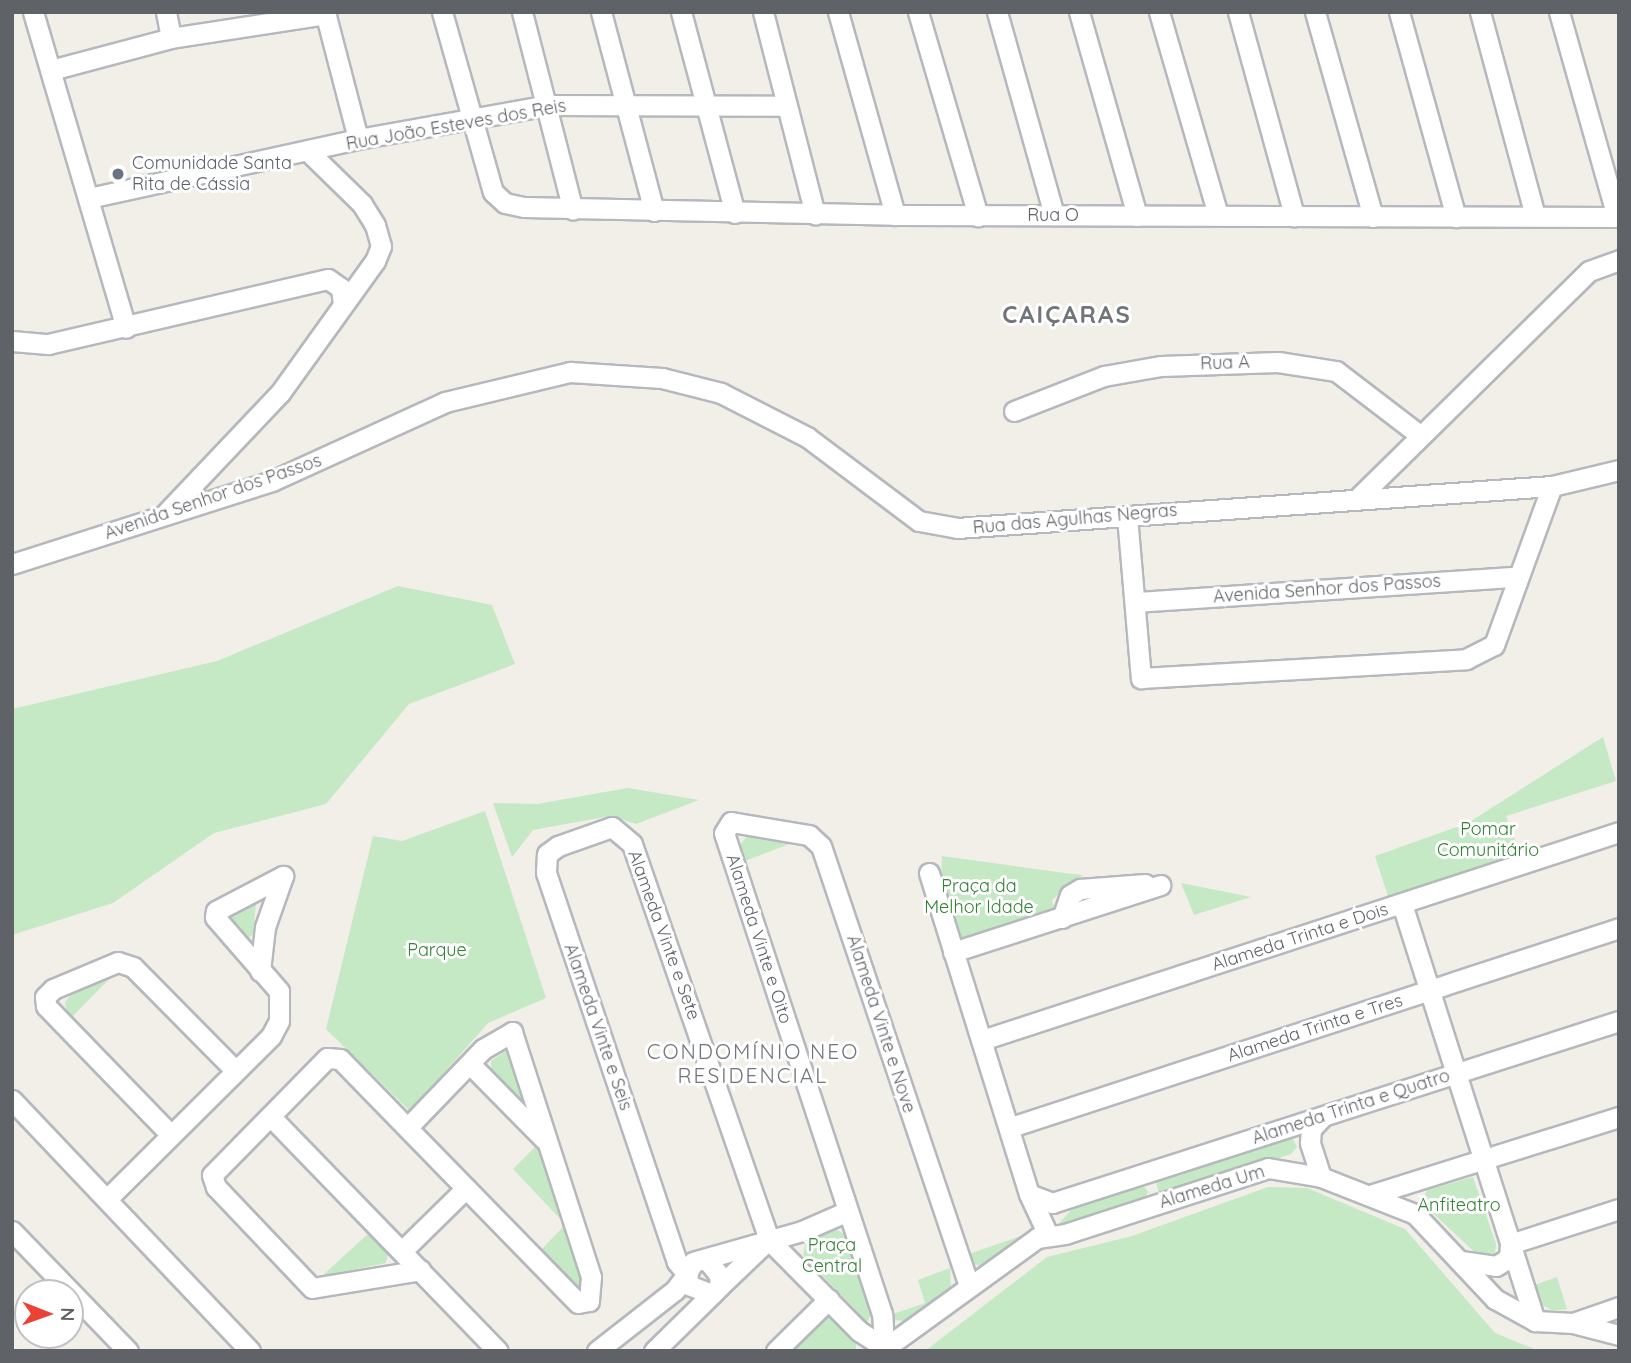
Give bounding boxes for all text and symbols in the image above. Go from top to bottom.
street label: Rua João Esteves dos Reis [344,95,568,155]
place label: Comunidade Santa Rita de Cássia [132,153,292,196]
marker: Comunidade Santa Rita de Cássia [110,166,126,182]
street label: Rua O [1027,204,1079,226]
district label: CAIÇARAS [1003,301,1131,329]
street label: Rua A [1200,351,1250,375]
street label: Avenida Senhor dos Passos [102,450,324,544]
street label: Rua das Agulhas Negras [972,499,1178,539]
street label: Avenida Senhor dos Passos [1212,570,1442,608]
park label: Pomar Comunitário [1437,819,1539,862]
street label: Alameda Vinte e Sete [623,847,705,1023]
street label: Alameda Vinte e Oito [721,852,797,1026]
park label: Praça da Melhor Idade [924,876,1034,918]
street label: Alameda Trinta e Dois [1209,898,1391,976]
street label: Alameda Vinte e Nove [842,932,920,1116]
park label: Parque [407,939,467,961]
street label: Alameda Vinte e Seis [559,941,637,1113]
street label: Alameda Trinta e Tres [1225,989,1405,1067]
district label: CONDOMÍNIO NEO RESIDENCIAL [648,1038,858,1088]
street label: Alameda Trinta e Quatro [1249,1065,1453,1149]
street label: Alameda Um [1157,1161,1267,1213]
park label: Anfiteatro [1417,1194,1501,1216]
park label: Praça Central [802,1235,862,1278]
north arrow [14,1279,84,1349]
text: N [56,1307,80,1322]

